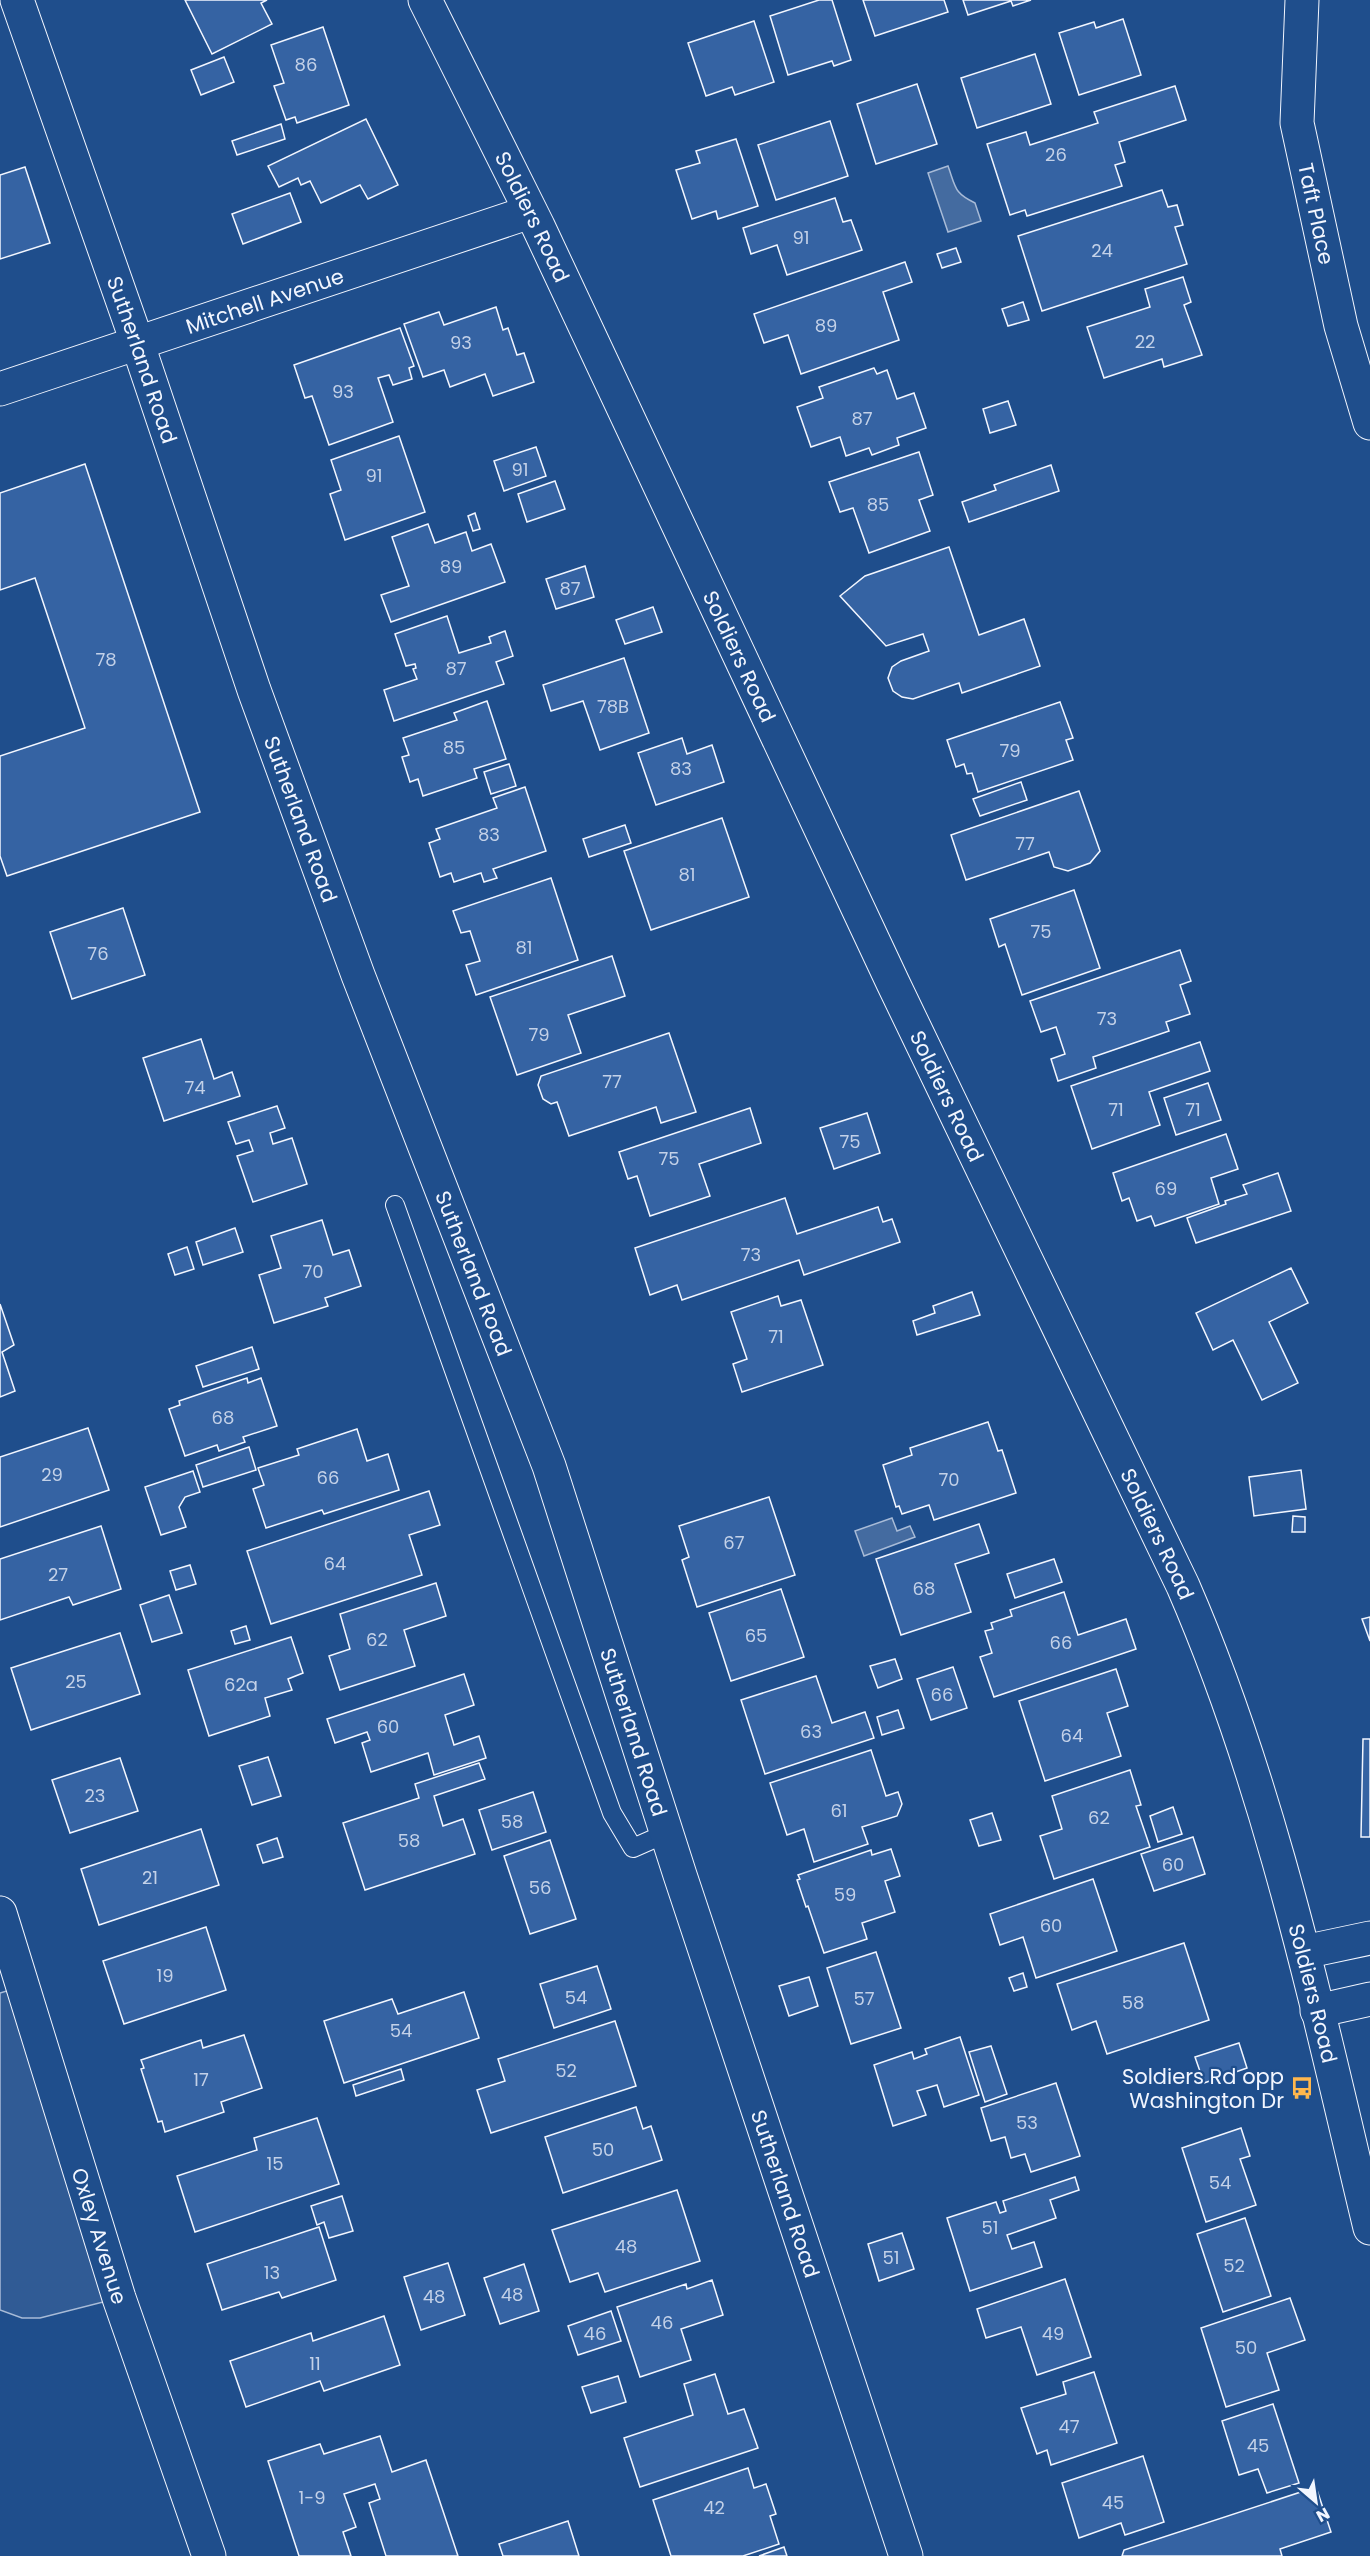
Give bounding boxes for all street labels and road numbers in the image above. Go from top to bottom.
street label: Soldiers Road [488,146,577,287]
street label: Taft Place [1292,160,1342,267]
street label: Mitchell Avenue [182,261,347,341]
street label: Sutherland Road [100,272,185,447]
street label: Soldiers Road [696,586,783,727]
street label: Sutherland Road [257,732,345,906]
street label: Soldiers Road [903,1025,991,1166]
street label: Sutherland Road [429,1186,519,1360]
street label: Soldiers Road [1114,1463,1202,1604]
street label: Sutherland Road [594,1644,675,1820]
street label: Soldiers Road [1282,1920,1345,2066]
street label: Sutherland Road [744,2106,827,2281]
street label: Oxley Avenue [65,2164,135,2308]

